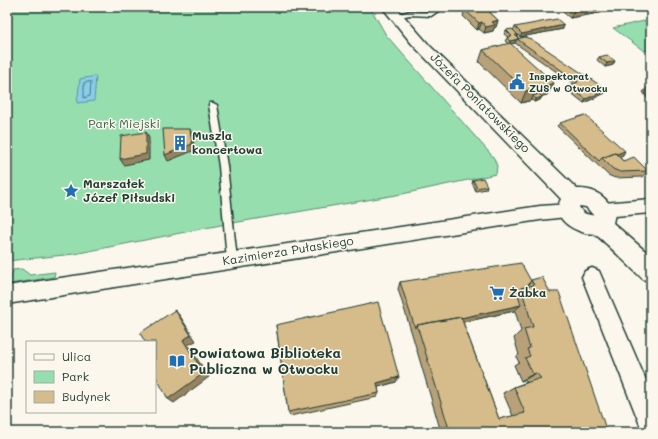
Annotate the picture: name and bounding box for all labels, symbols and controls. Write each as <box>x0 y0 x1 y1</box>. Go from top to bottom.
street label: Józefa Poniatowskiego <box>427 49 534 156</box>
place label: Inspektorat ZUS w Otwocku <box>529 69 608 95</box>
public building icon: Inspektorat ZUS w Otwocku <box>508 73 526 91</box>
park label: Park Miejski <box>88 115 160 131</box>
place label: Muszla koncertowa <box>192 127 262 157</box>
building icon: Muszla koncertowa <box>171 134 189 152</box>
place label: Marszałek Józef Piłsudski <box>83 175 175 205</box>
place icon: Marszałek Józef Piłsudski <box>62 182 80 200</box>
street label: Kazimierza Pułaskiego <box>221 232 354 268</box>
supermarket icon: Żabka <box>488 284 506 302</box>
place label: Żabka <box>509 284 546 300</box>
legend <box>26 341 156 413</box>
place label: Powiatowa Biblioteka Publiczna w Otwocku <box>189 343 341 378</box>
text: Ulica <box>62 348 91 364</box>
library icon: Powiatowa Biblioteka Publiczna w Otwocku <box>168 352 186 370</box>
text: Park <box>62 368 89 384</box>
text: Budynek <box>62 388 110 404</box>

